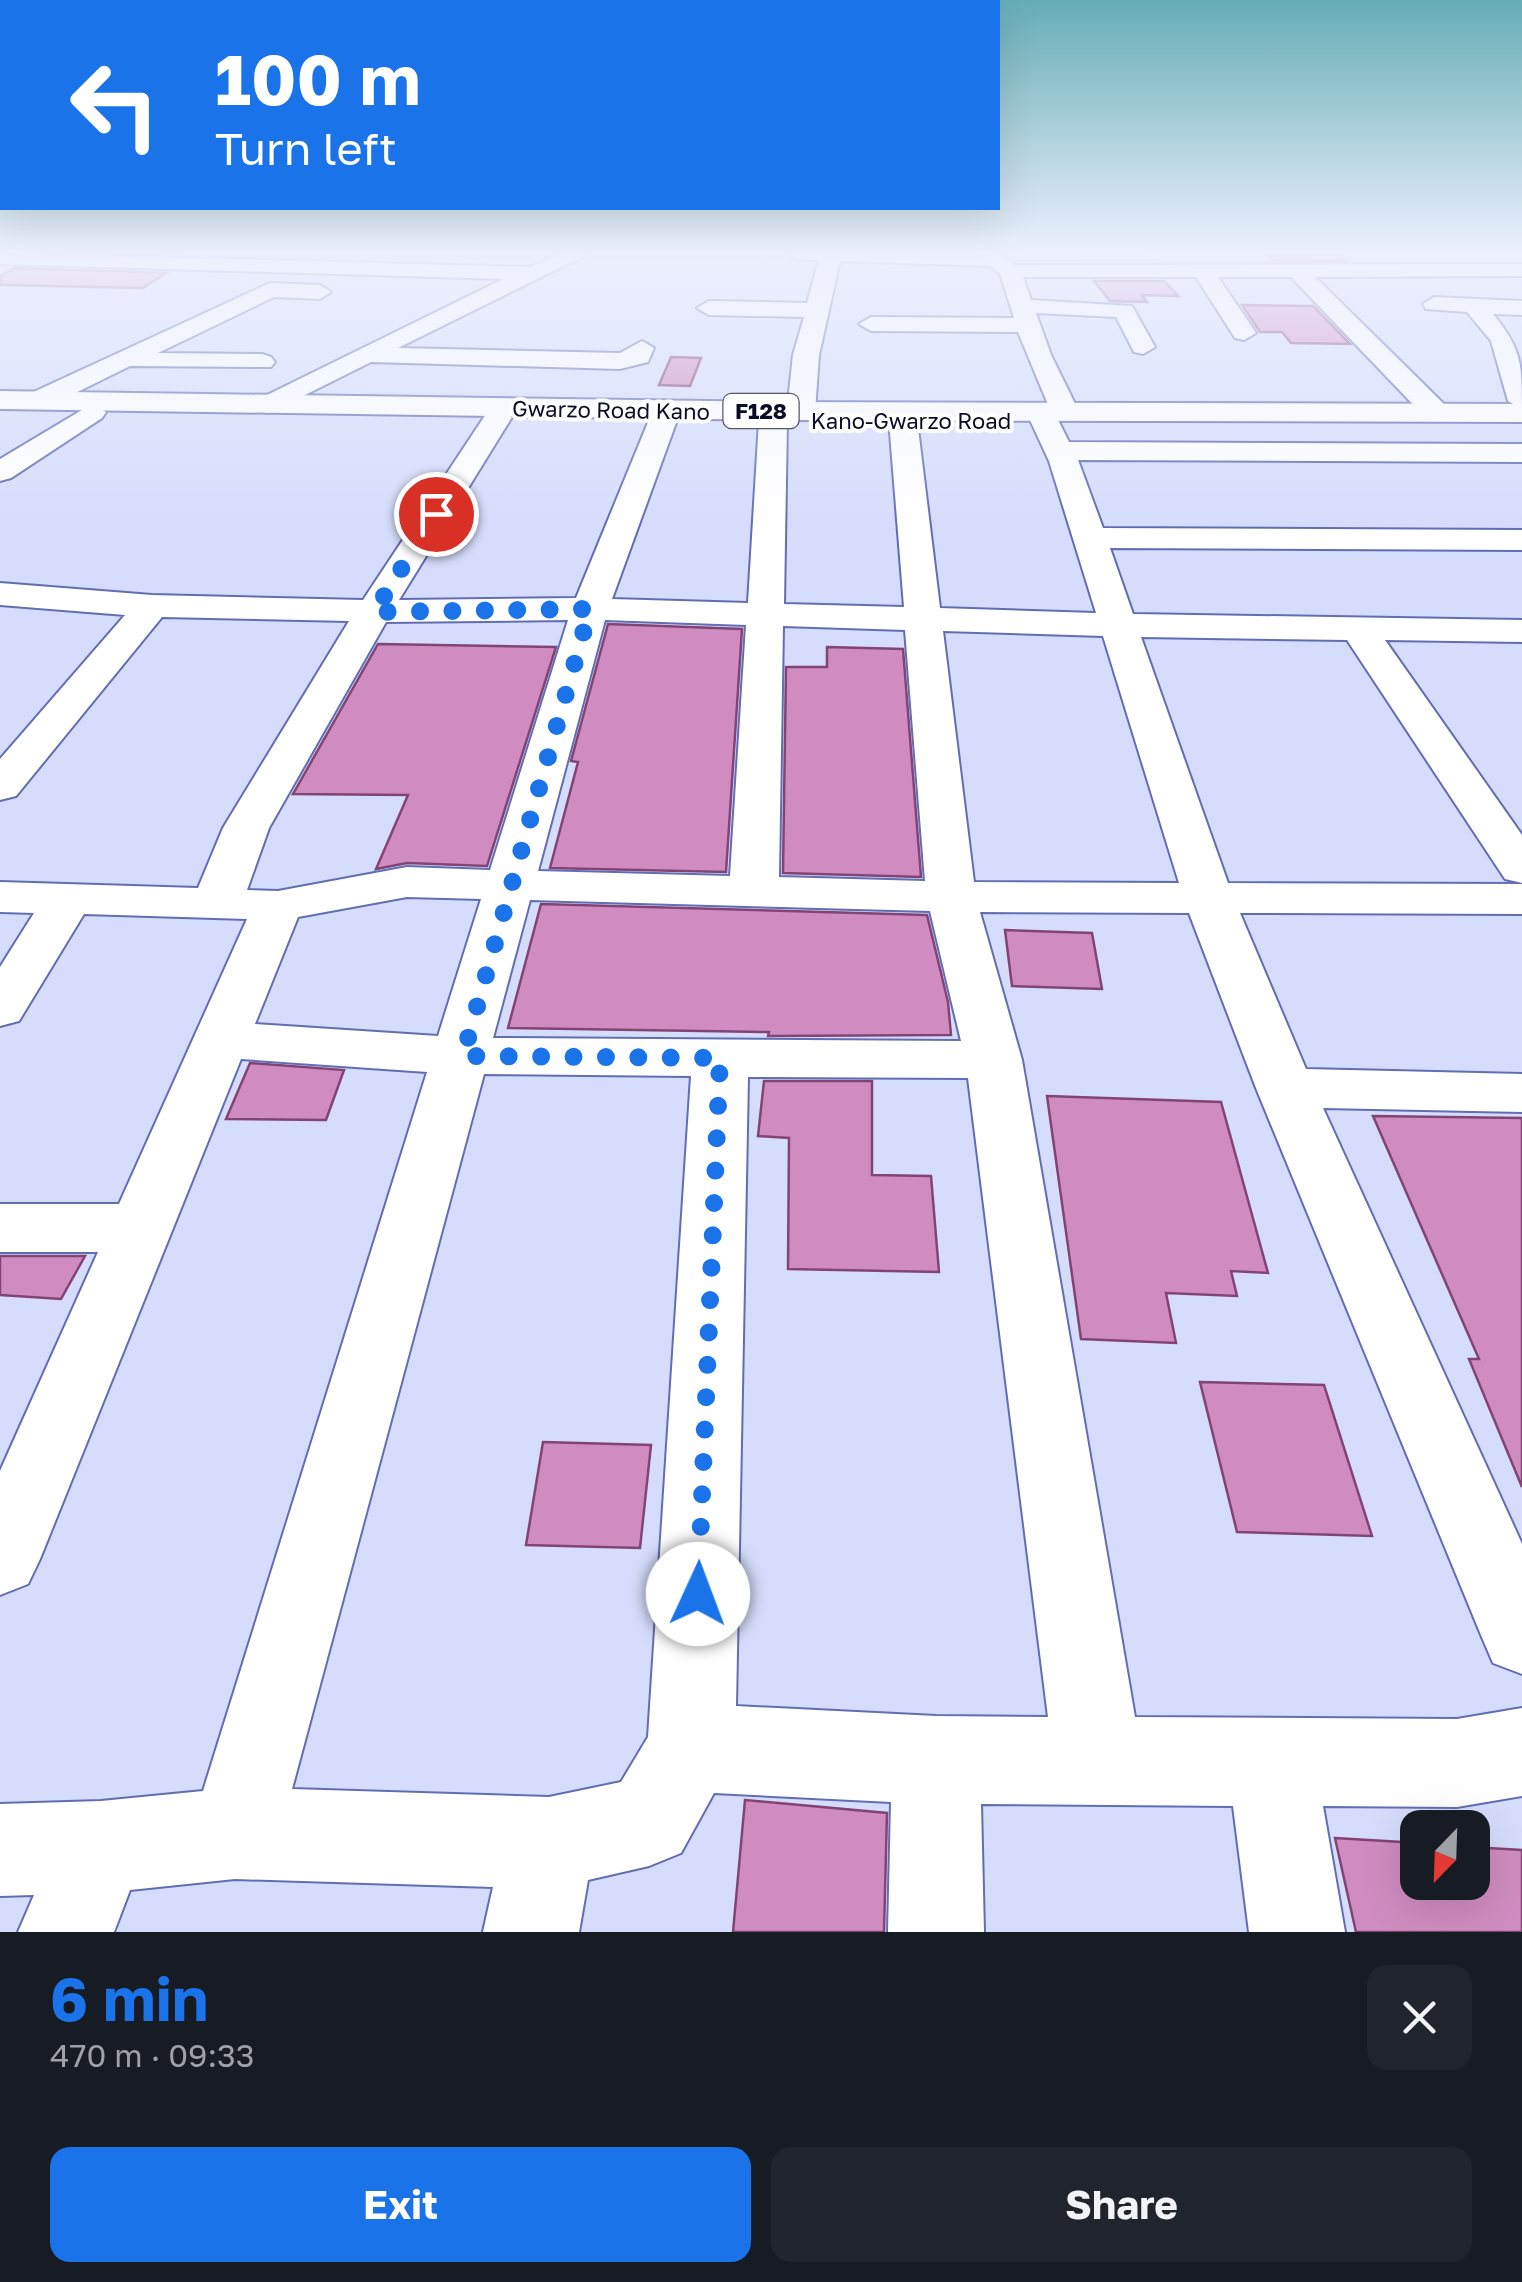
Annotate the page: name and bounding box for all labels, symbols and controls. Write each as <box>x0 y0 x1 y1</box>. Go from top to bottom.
text: 100 m <box>215 36 421 120</box>
icon: left <box>50 40 180 170</box>
text: Turn left <box>215 121 397 175</box>
street label: Gwarzo Road Kano <box>512 394 710 425</box>
road number: F128 <box>724 394 798 428</box>
street label: Kano-Gwarzo Road <box>811 407 1011 434</box>
pin <box>394 472 479 557</box>
icon: arrive <box>409 487 464 542</box>
position arrow <box>646 1542 750 1646</box>
north arrow <box>1400 1810 1490 1900</box>
map controls <box>1400 1810 1490 1900</box>
text: 6 min <box>50 1962 208 2034</box>
button: close <box>1367 1965 1472 2070</box>
text: 470 m · 09:33 <box>50 2036 254 2074</box>
button: Exit <box>50 2147 751 2262</box>
button: Share <box>771 2147 1472 2262</box>

